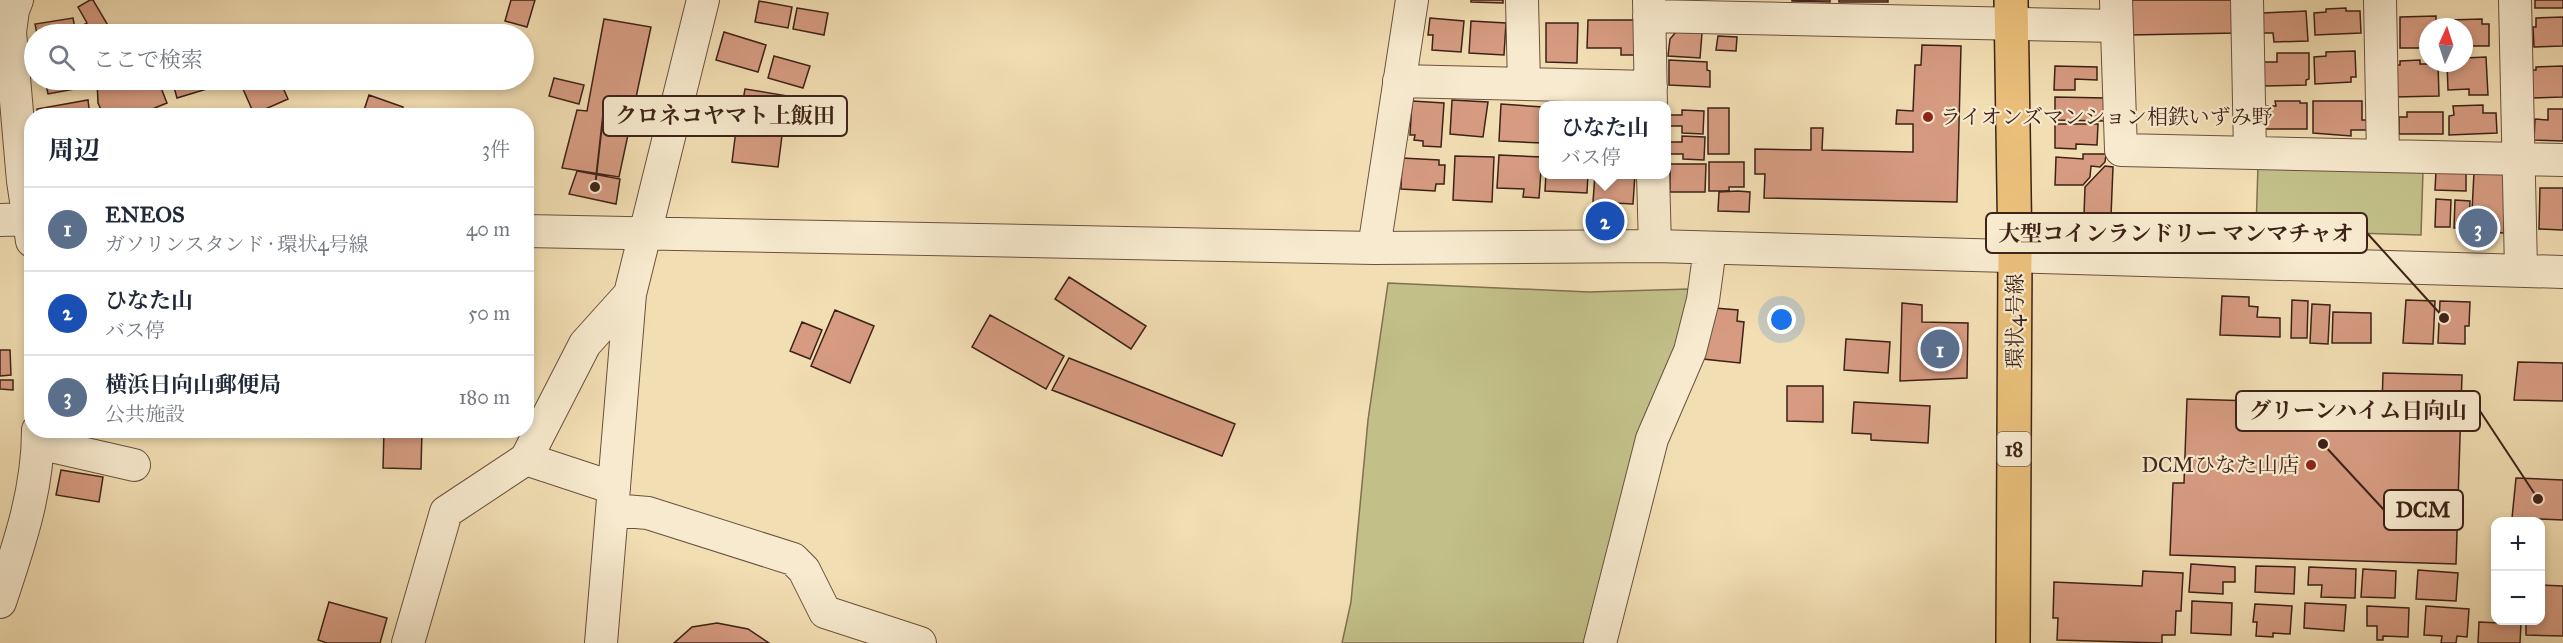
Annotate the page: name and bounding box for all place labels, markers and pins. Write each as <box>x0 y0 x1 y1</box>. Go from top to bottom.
callout: クロネコヤマト上飯田 <box>603 96 847 136</box>
place label: ライオンズマンション相鉄いずみ野 <box>1940 104 2273 130</box>
marker: ライオンズマンション相鉄いずみ野 <box>1921 110 1935 124</box>
pin: 2 <box>1586 198 1624 244</box>
pin: 3 <box>2458 206 2498 250</box>
callout: 大型コインランドリー マンマチャオ <box>1986 213 2367 253</box>
pin: 1 <box>1920 326 1960 372</box>
callout: グリーンハイム日向山 <box>2236 391 2480 431</box>
place label: DCMひなた山店 <box>2141 452 2299 478</box>
marker: DCMひなた山店 <box>2304 458 2318 472</box>
callout: DCM <box>2384 490 2463 530</box>

